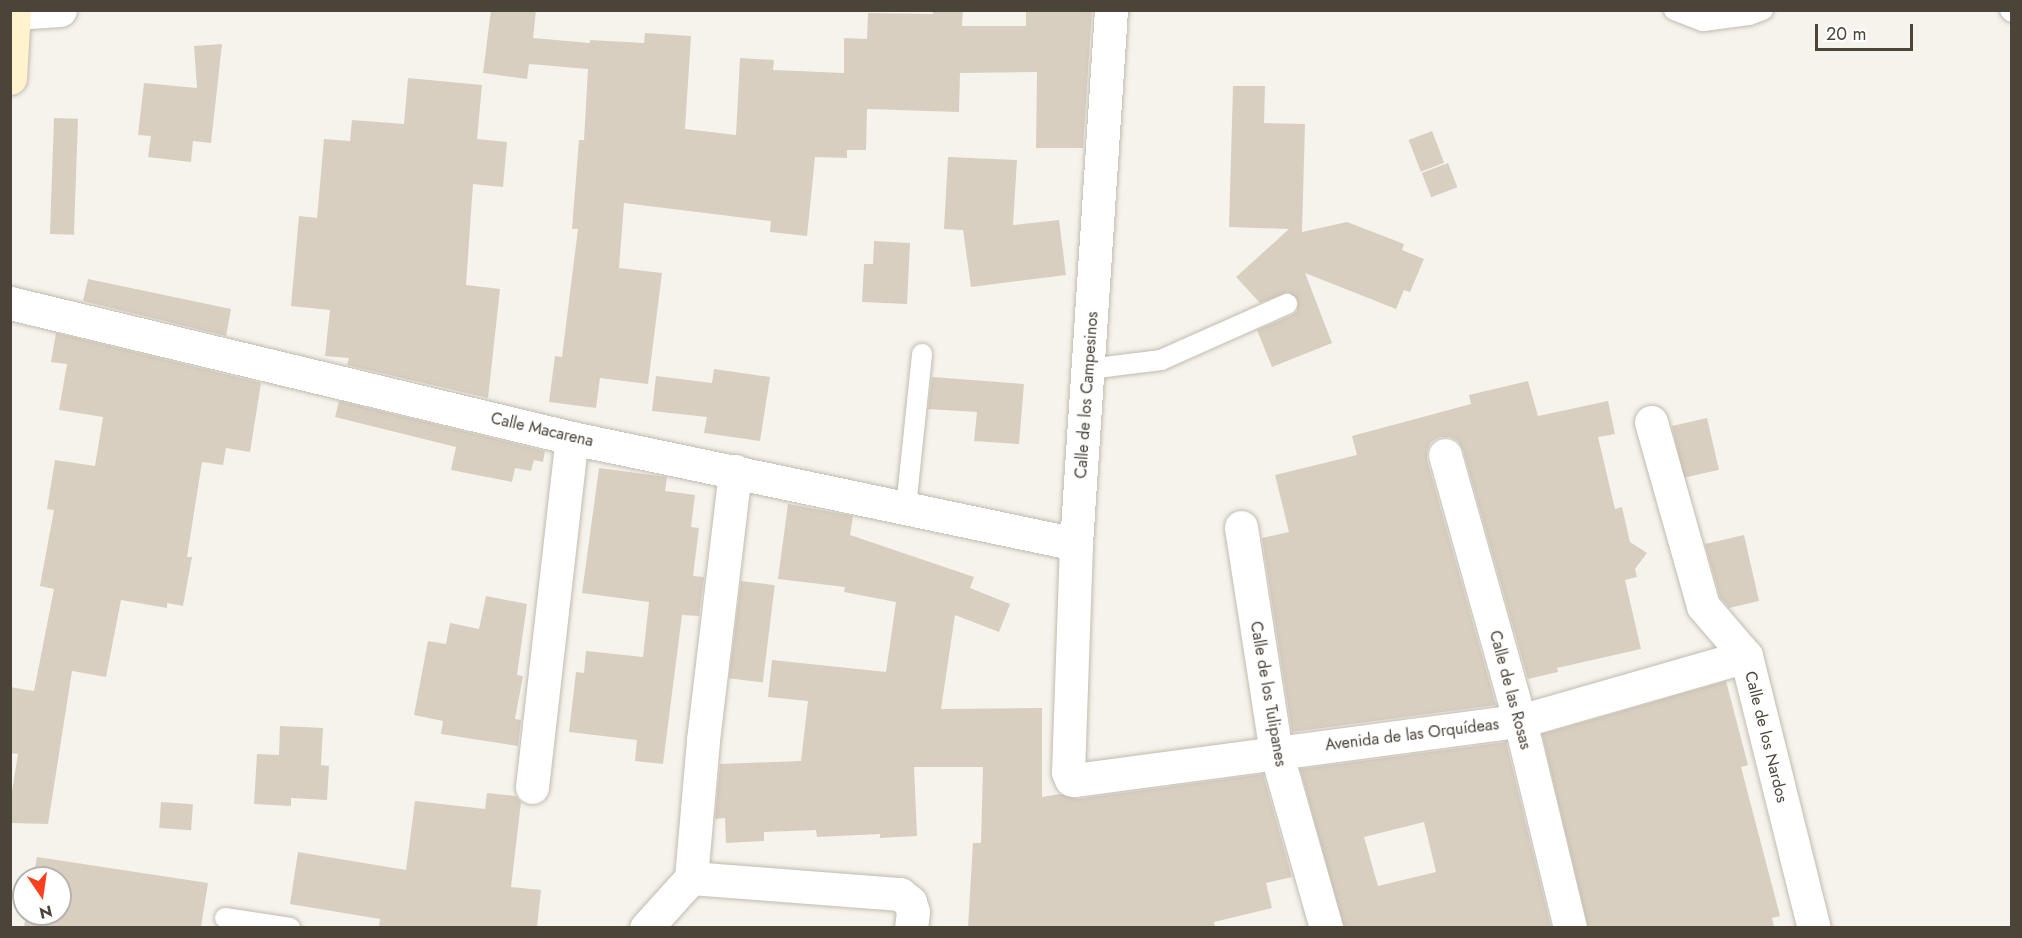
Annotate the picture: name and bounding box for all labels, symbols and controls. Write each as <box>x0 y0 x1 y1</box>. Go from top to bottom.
scale bar <box>1818 12 1916 50</box>
text: 20 m <box>1826 21 1866 47</box>
street label: Calle de los Campesinos <box>1072 311 1102 479</box>
street label: Calle Macarena <box>489 409 595 451</box>
street label: Calle de los Tulipanes <box>1246 620 1290 768</box>
street label: Calle de las Rosas <box>1485 629 1535 751</box>
street label: Calle de los Nardos <box>1740 669 1792 805</box>
street label: Avenida de las Orquídeas <box>1324 715 1500 755</box>
north arrow <box>12 866 72 926</box>
text: N <box>37 899 54 925</box>

